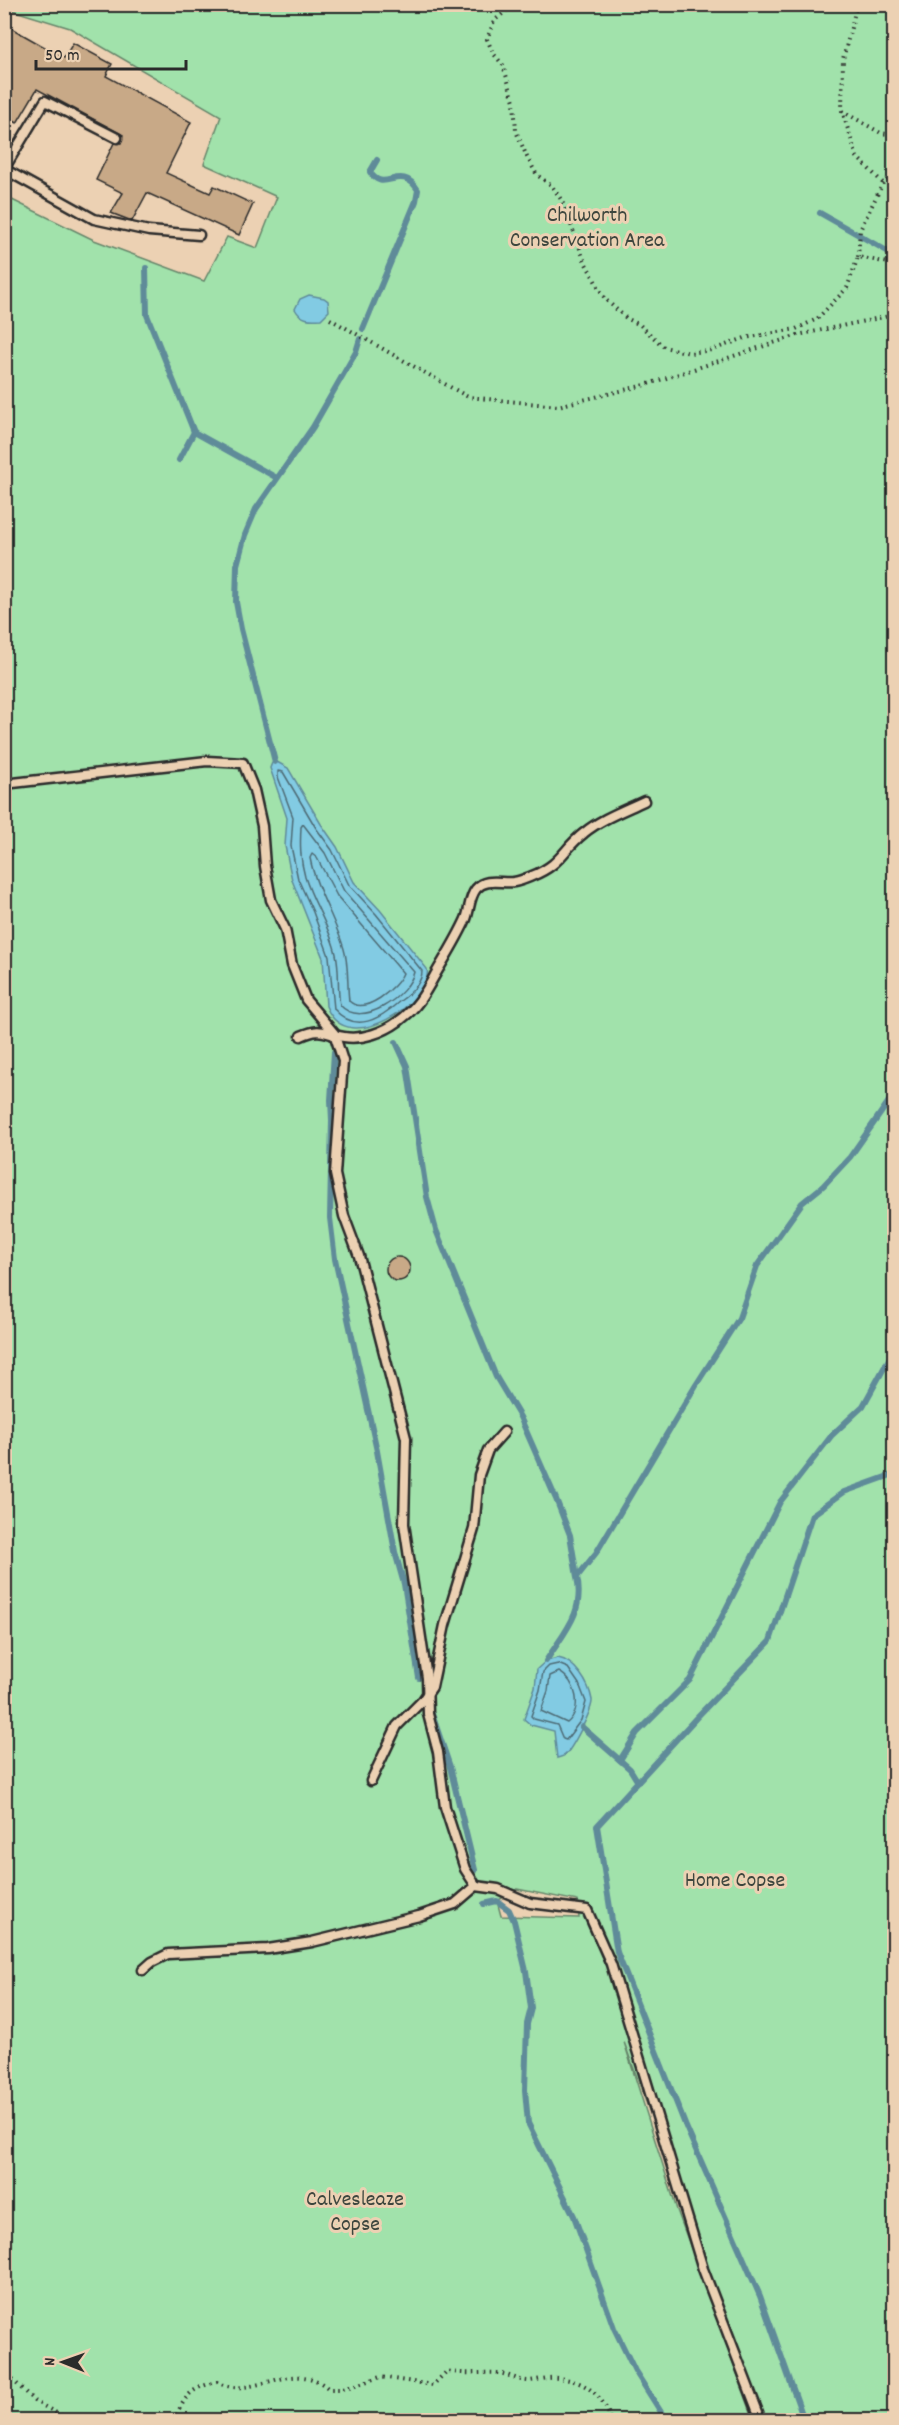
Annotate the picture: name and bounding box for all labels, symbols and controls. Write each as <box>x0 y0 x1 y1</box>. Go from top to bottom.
scale bar <box>36 33 186 71</box>
text: 50 m <box>45 44 80 69</box>
park label: Chilworth Conservation Area <box>510 201 665 257</box>
park label: Home Copse <box>685 1866 785 1897</box>
park label: Calvesleaze Copse <box>306 2185 404 2241</box>
north arrow <box>33 2332 93 2392</box>
text: N <box>39 2358 62 2366</box>

